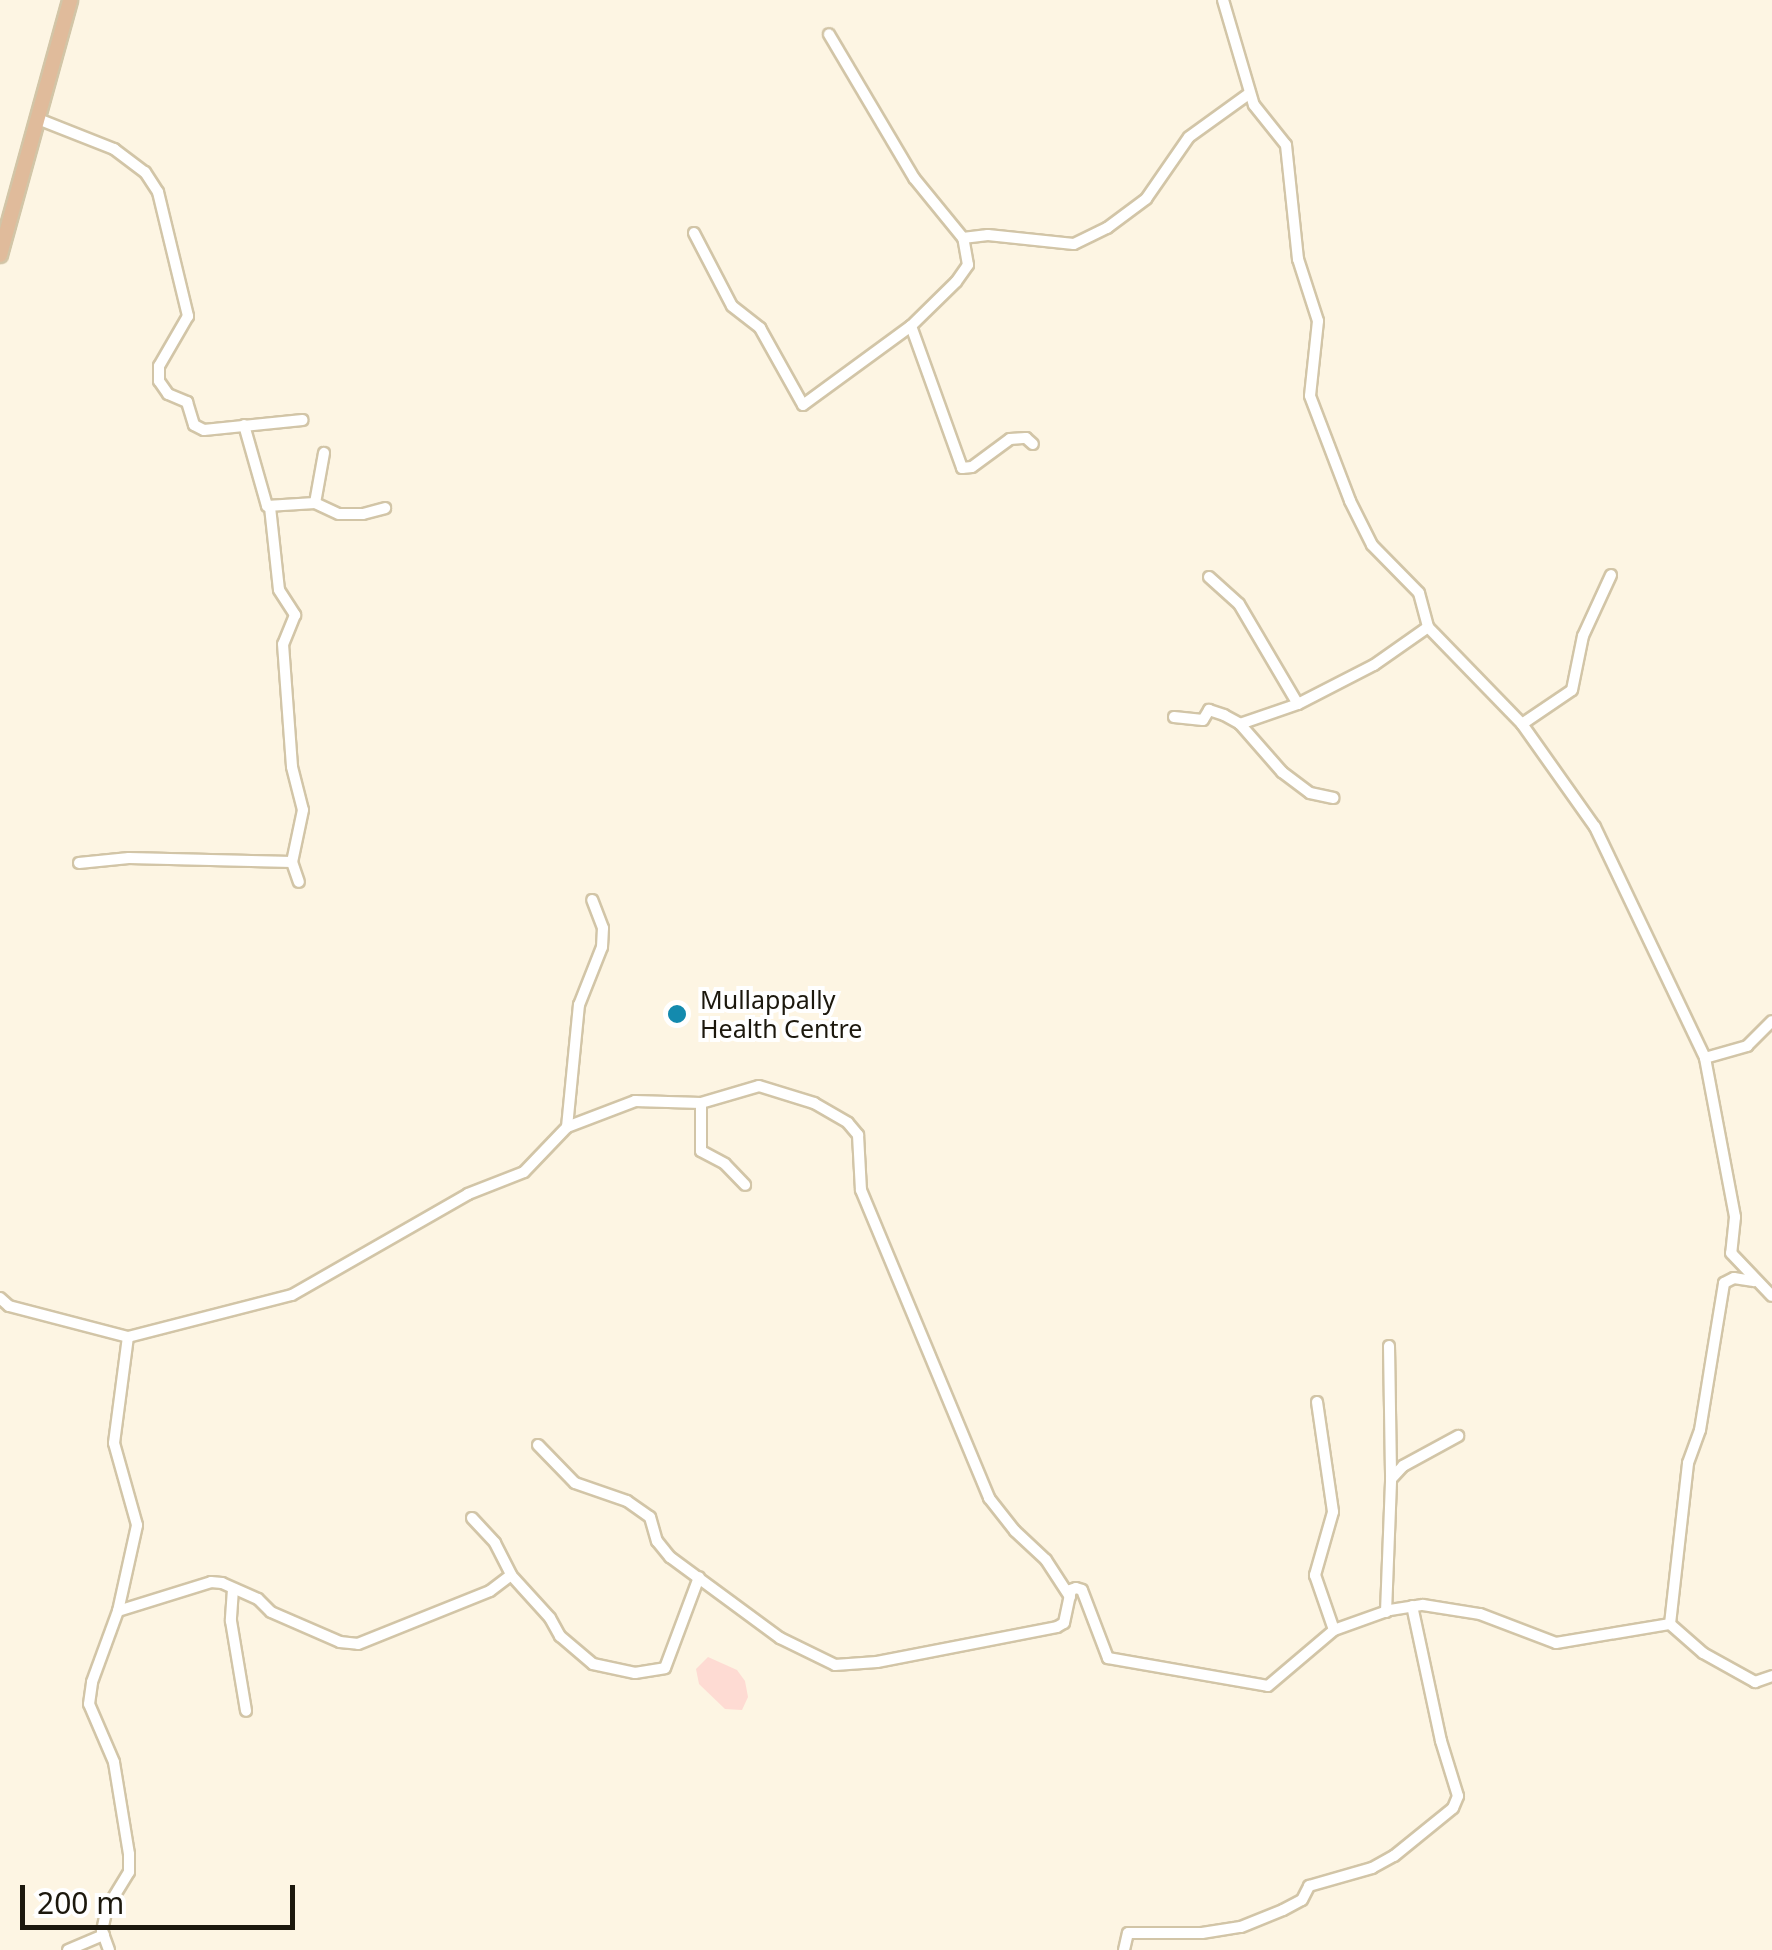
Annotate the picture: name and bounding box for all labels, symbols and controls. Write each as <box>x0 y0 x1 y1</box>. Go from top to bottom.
place label: Mullappally Health Centre <box>700 985 862 1044</box>
marker: Mullappally Health Centre <box>664 1001 690 1027</box>
scale bar <box>25 1865 300 1927</box>
text: 200 m <box>37 1882 124 1923</box>

